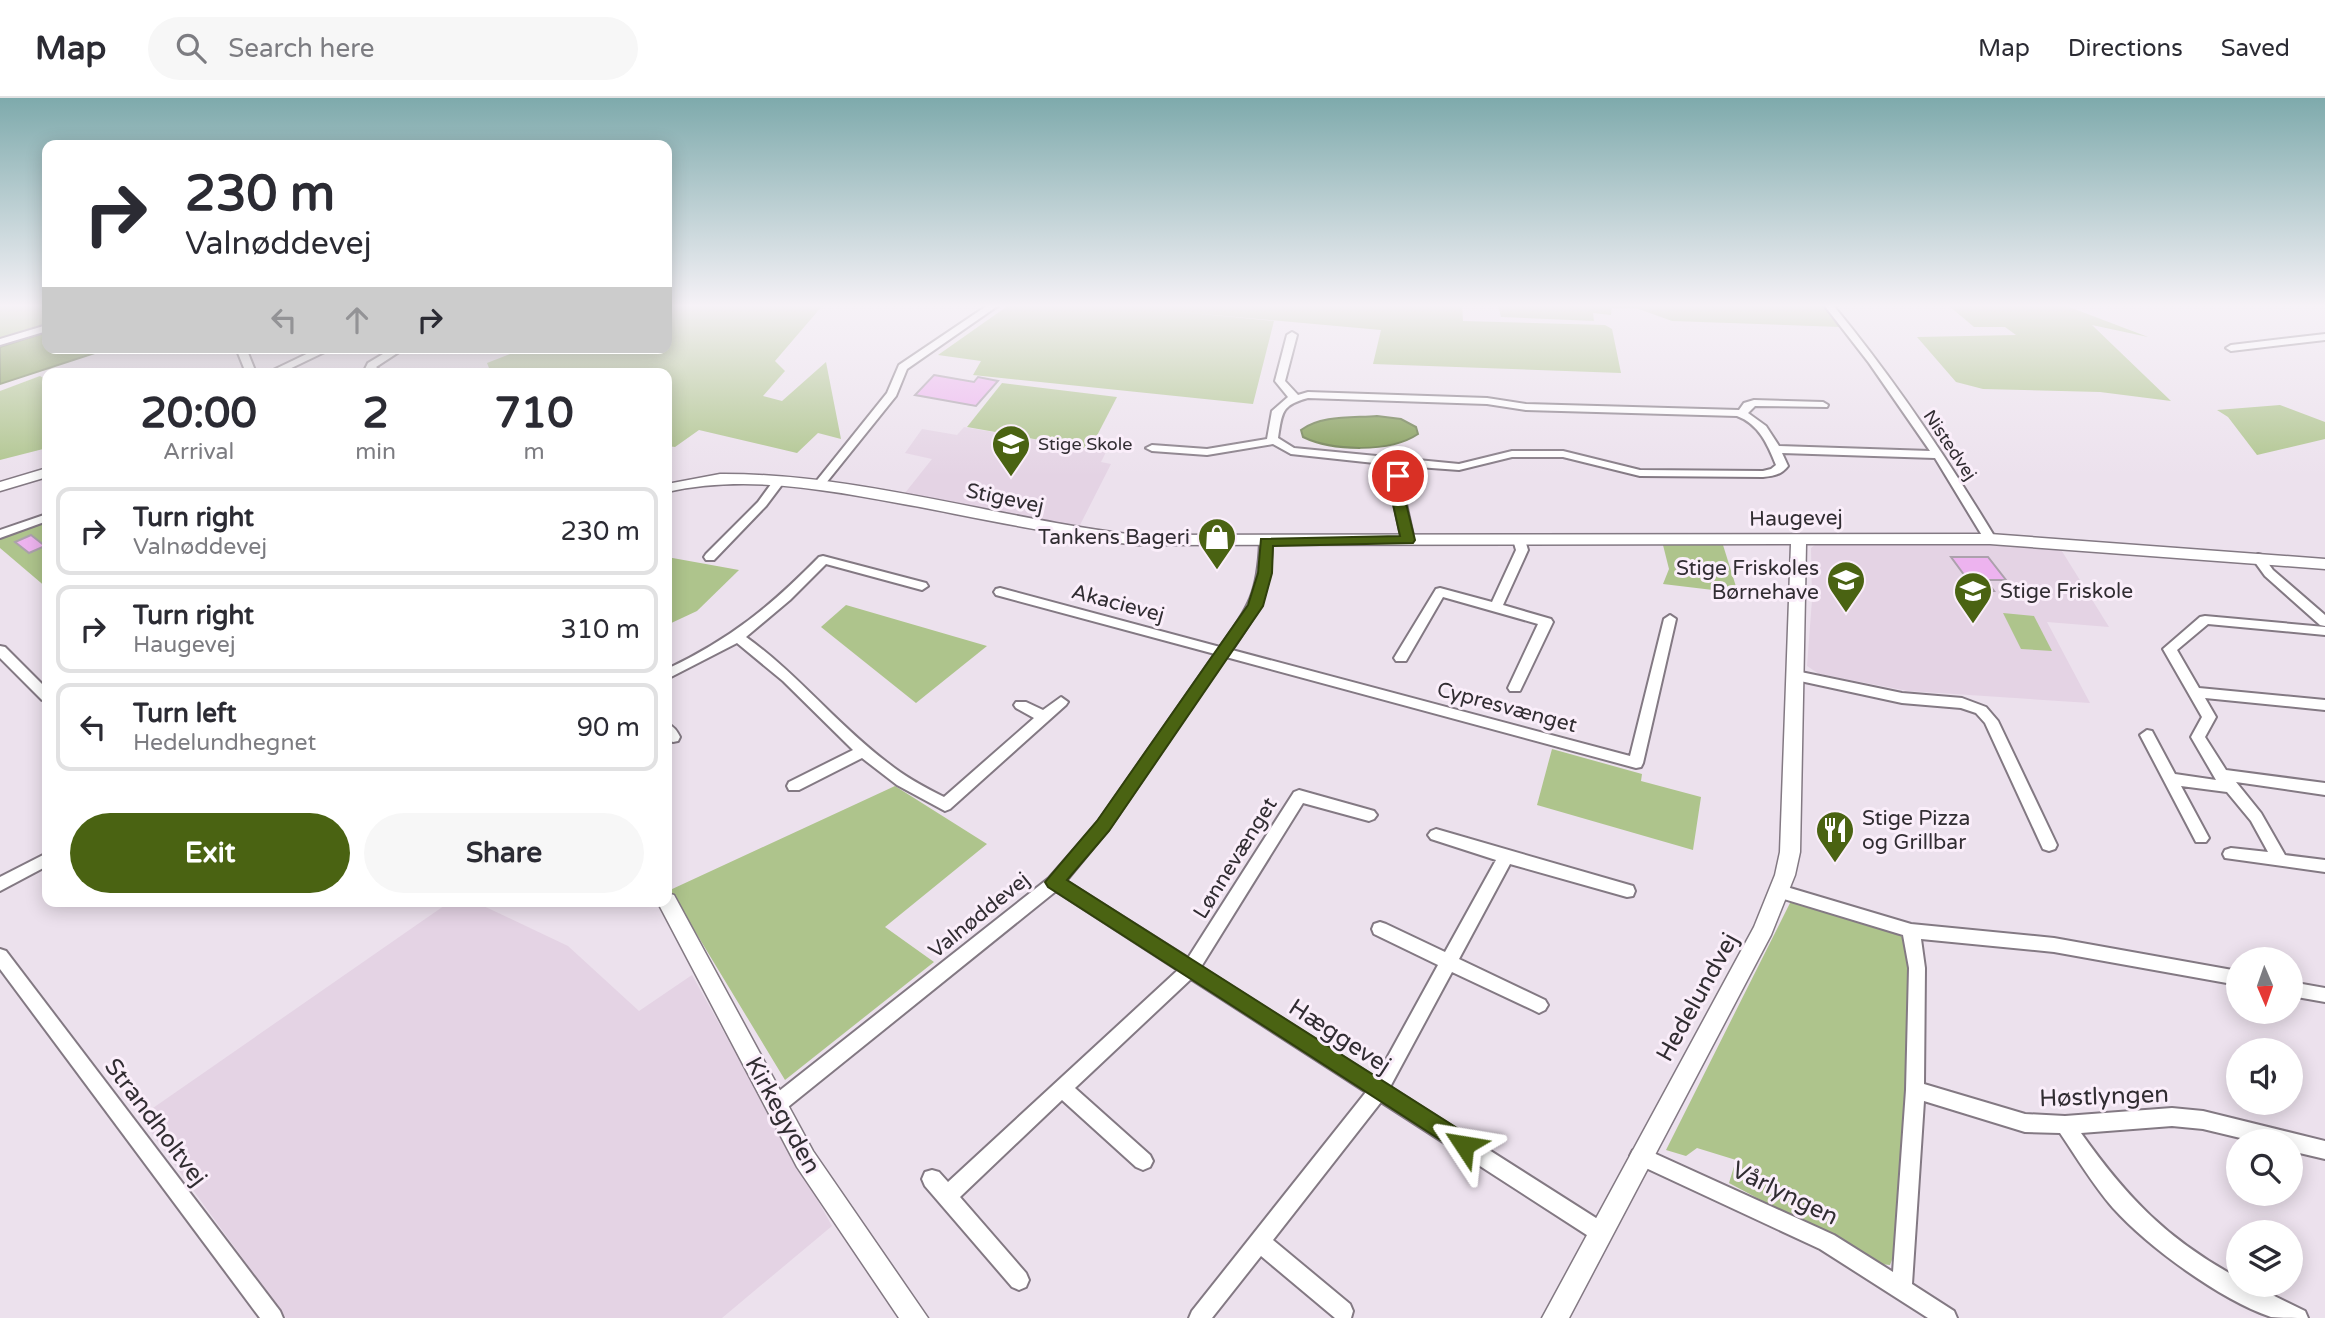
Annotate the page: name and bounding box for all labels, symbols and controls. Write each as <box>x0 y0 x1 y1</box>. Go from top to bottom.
search box <box>148 17 638 80</box>
text: Map <box>35 29 106 68</box>
icon: search <box>172 29 210 67</box>
text: Search here <box>228 33 374 64</box>
text: Map <box>1978 34 2030 63</box>
text: Directions <box>2068 34 2183 63</box>
text: Saved <box>2221 34 2290 63</box>
text: 230 m <box>185 165 335 224</box>
icon: right <box>70 168 161 259</box>
text: Valnøddevej <box>185 225 372 263</box>
icon: left <box>265 301 303 339</box>
icon: ahead <box>338 301 376 339</box>
icon: right <box>411 301 449 339</box>
text: 20:00 <box>140 388 257 439</box>
text: 2 <box>362 388 389 439</box>
text: 710 <box>494 388 574 439</box>
street label: Nistedvej <box>1919 406 1981 484</box>
school or university icon: Stige Skole <box>990 423 1032 478</box>
place label: Stige Skole <box>1038 433 1132 455</box>
text: Arrival <box>163 438 234 466</box>
text: min <box>355 438 396 466</box>
text: m <box>523 438 545 466</box>
pin <box>1368 446 1428 506</box>
icon: arrive <box>1379 457 1417 495</box>
street label: Stigevej <box>964 478 1046 519</box>
text: Turn right <box>133 502 254 533</box>
street label: Haugevej <box>1749 505 1843 532</box>
icon: right <box>74 512 112 550</box>
text: 230 m <box>560 516 640 547</box>
shop icon: Tankens Bageri <box>1196 516 1238 571</box>
place label: Tankens Bageri <box>1038 525 1190 550</box>
text: Valnøddevej <box>133 533 267 561</box>
place label: Stige Friskoles Børnehave <box>1676 556 1819 605</box>
school or university icon: Stige Friskoles Børnehave <box>1825 559 1867 614</box>
school or university icon: Stige Friskole <box>1952 570 1994 625</box>
street label: Akacievej <box>1069 579 1167 628</box>
place label: Stige Friskole <box>2000 579 2133 604</box>
text: Turn right <box>133 600 254 631</box>
icon: right <box>74 610 112 648</box>
text: 310 m <box>560 614 640 645</box>
text: Haugevej <box>133 631 236 659</box>
street label: Cypresvænget <box>1434 677 1580 738</box>
text: Turn left <box>133 698 236 729</box>
icon: left <box>74 708 112 746</box>
text: 90 m <box>577 712 640 743</box>
text: Hedelundhegnet <box>133 729 316 757</box>
street label: Lønnevænget <box>1188 793 1283 924</box>
place label: Stige Pizza og Grillbar <box>1862 806 1970 855</box>
restaurant icon: Stige Pizza og Grillbar <box>1814 809 1856 864</box>
button: Exit <box>70 813 350 893</box>
button: Share <box>364 813 644 893</box>
street label: Valnøddevej <box>924 867 1035 964</box>
street label: Hedelundvej <box>1650 928 1745 1067</box>
north arrow <box>2226 947 2303 1024</box>
map controls <box>2226 947 2303 1297</box>
street label: Hæggevej <box>1283 993 1396 1080</box>
button: sound <box>2226 1038 2303 1115</box>
street label: Kirkegyden <box>739 1052 826 1179</box>
street label: Strandholtvej <box>98 1053 213 1192</box>
street label: Høstlyngen <box>2039 1080 2169 1113</box>
position arrow <box>1427 1108 1501 1182</box>
button: search <box>2226 1129 2303 1206</box>
street label: Vårlyngen <box>1727 1155 1843 1232</box>
button: layers <box>2226 1220 2303 1297</box>

